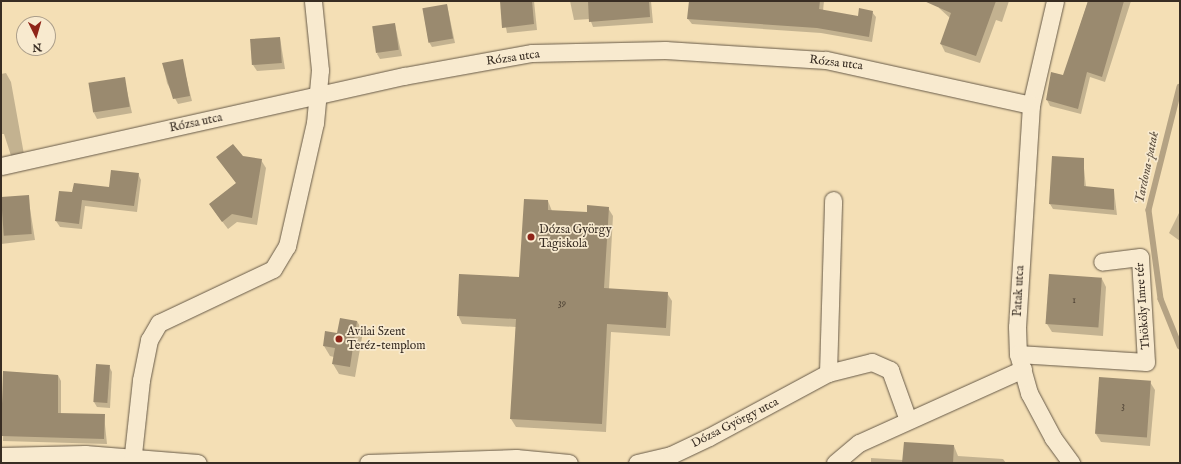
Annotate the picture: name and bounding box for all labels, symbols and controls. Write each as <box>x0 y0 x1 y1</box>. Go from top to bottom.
north arrow <box>16 16 56 56</box>
text: N <box>32 40 42 54</box>
street label: Rózsa utca <box>485 47 541 69</box>
street label: Rózsa utca <box>808 53 864 73</box>
street label: Rózsa utca <box>168 110 224 136</box>
water label: Tardona-patak <box>1133 130 1163 206</box>
place label: Dózsa György Tagiskola <box>539 223 612 251</box>
marker: Dózsa György Tagiskola <box>526 232 536 242</box>
street label: Thököly Imre tér <box>1133 262 1153 350</box>
street label: Patak utca <box>1010 265 1028 317</box>
house number: 1 <box>1072 295 1076 307</box>
house number: 39 <box>558 298 566 310</box>
place label: Avilai Szent Teréz-templom <box>347 325 426 353</box>
marker: Avilai Szent Teréz-templom <box>334 334 344 344</box>
street label: Dózsa György utca <box>689 395 781 451</box>
house number: 3 <box>1121 401 1125 413</box>

